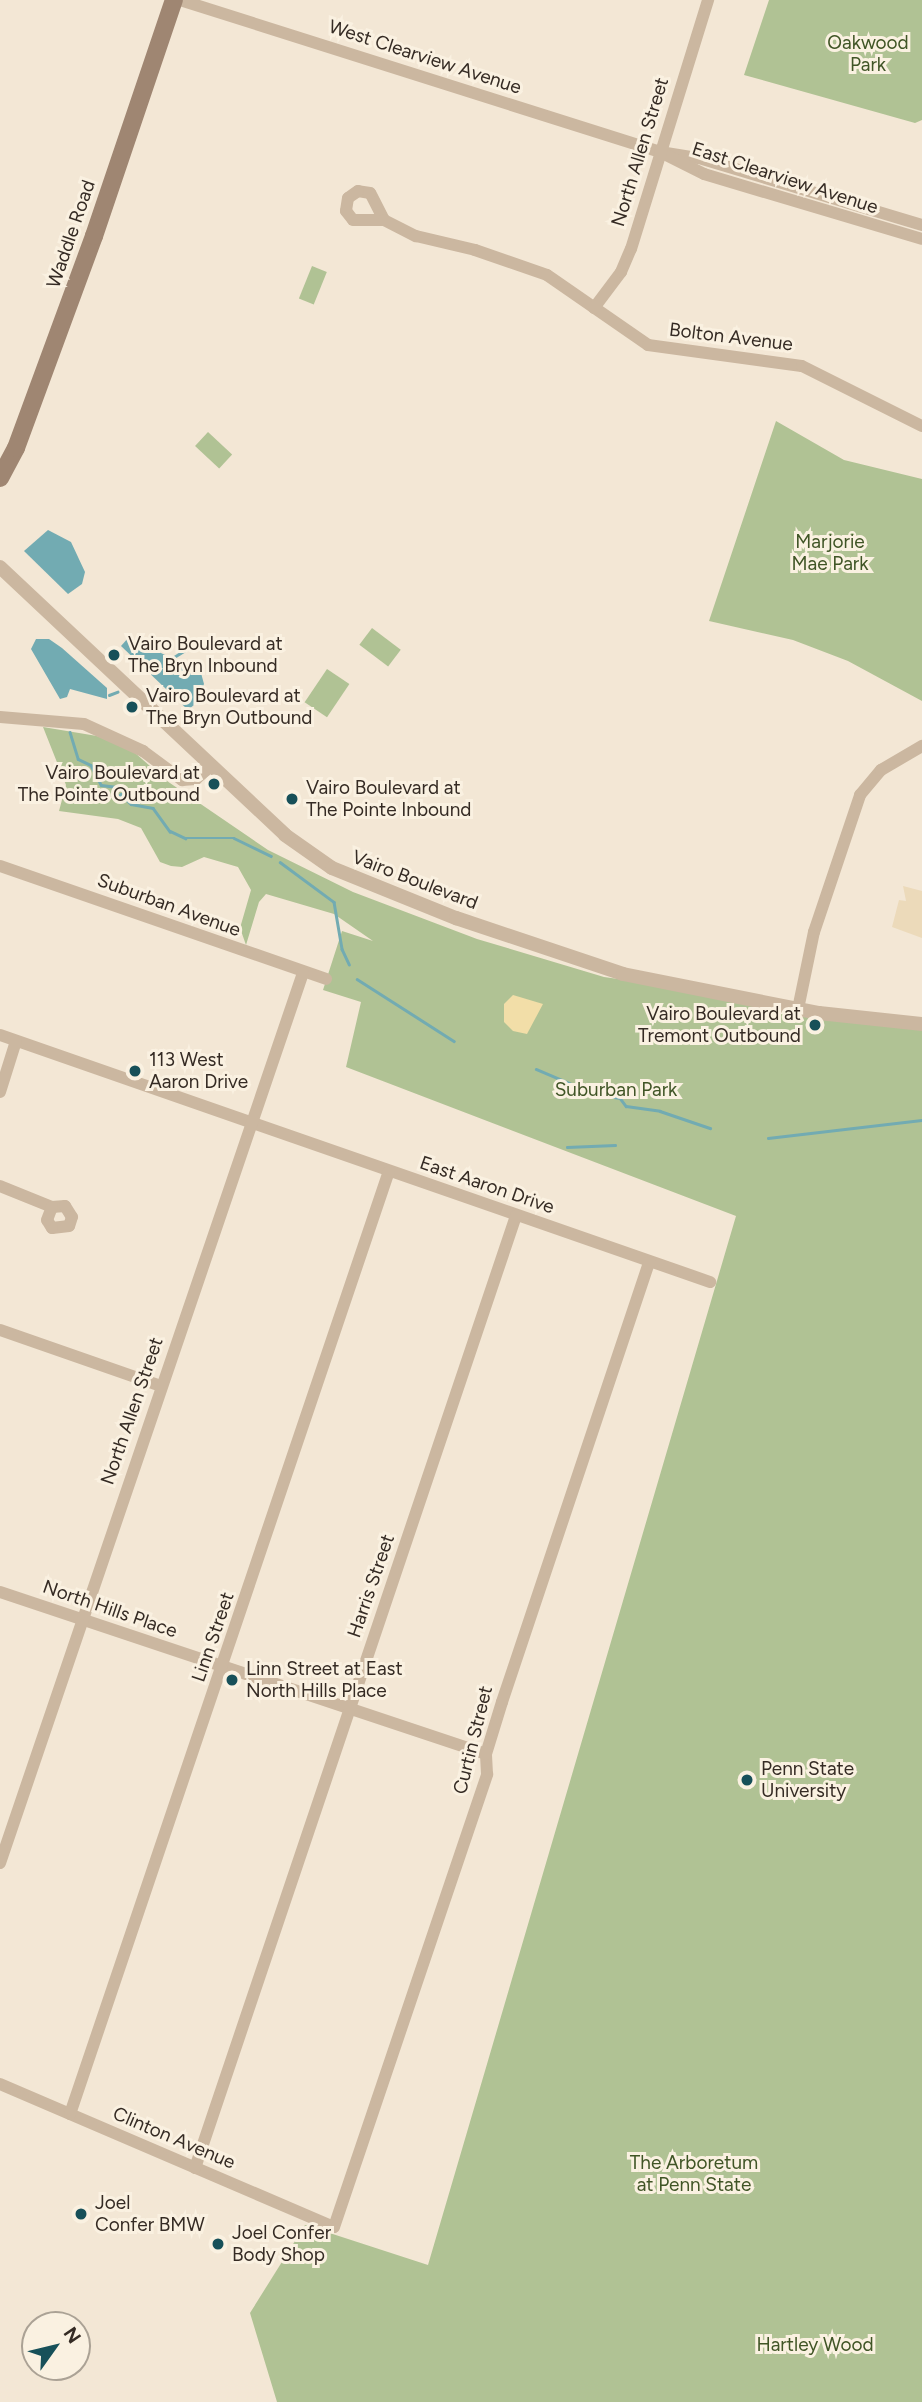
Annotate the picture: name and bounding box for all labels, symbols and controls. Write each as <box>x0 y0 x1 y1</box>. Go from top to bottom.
street label: West Clearview Avenue <box>326 15 524 99</box>
park label: Oakwood Park <box>827 32 909 76</box>
street label: North Allen Street <box>606 75 674 229</box>
street label: East Clearview Avenue <box>689 137 881 219</box>
street label: Waddle Road <box>42 177 100 291</box>
street label: Bolton Avenue <box>668 318 794 356</box>
park label: Marjorie Mae Park <box>792 531 868 575</box>
place label: Vairo Boulevard at The Bryn Inbound <box>128 633 283 677</box>
marker: Vairo Boulevard at The Bryn Inbound <box>106 647 122 663</box>
place label: Vairo Boulevard at The Bryn Outbound <box>146 685 312 729</box>
marker: Vairo Boulevard at The Bryn Outbound <box>124 699 140 715</box>
place label: Vairo Boulevard at The Pointe Outbound <box>18 762 200 806</box>
marker: Vairo Boulevard at The Pointe Outbound <box>206 776 222 792</box>
place label: Vairo Boulevard at The Pointe Inbound <box>306 777 471 821</box>
marker: Vairo Boulevard at The Pointe Inbound <box>284 791 300 807</box>
street label: Vairo Boulevard <box>349 846 481 914</box>
street label: Suburban Avenue <box>94 868 244 942</box>
place label: Vairo Boulevard at Tremont Outbound <box>638 1003 801 1047</box>
marker: Vairo Boulevard at Tremont Outbound <box>807 1017 823 1033</box>
place label: 113 West Aaron Drive <box>149 1049 248 1093</box>
marker: 113 West Aaron Drive <box>127 1063 143 1079</box>
park label: Suburban Park <box>555 1079 677 1101</box>
street label: East Aaron Drive <box>417 1151 557 1219</box>
street label: North Allen Street <box>96 1334 168 1488</box>
street label: Harris Street <box>343 1531 399 1641</box>
street label: North Hills Place <box>40 1575 180 1643</box>
street label: Linn Street <box>187 1589 239 1685</box>
place label: Linn Street at East North Hills Place <box>246 1658 403 1702</box>
marker: Linn Street at East North Hills Place <box>224 1672 240 1688</box>
street label: Curtin Street <box>449 1683 497 1797</box>
place label: Penn State University <box>761 1758 854 1802</box>
marker: Penn State University <box>739 1772 755 1788</box>
street label: Clinton Avenue <box>109 2102 239 2174</box>
park label: The Arboretum at Penn State <box>630 2152 758 2196</box>
place label: Joel Confer BMW <box>95 2192 205 2236</box>
marker: Joel Confer BMW <box>73 2206 89 2222</box>
place label: Joel Confer Body Shop <box>232 2222 331 2266</box>
marker: Joel Confer Body Shop <box>210 2236 226 2252</box>
north arrow <box>21 2311 91 2381</box>
text: N <box>59 2323 86 2348</box>
park label: Hartley Wood <box>756 2334 874 2356</box>

